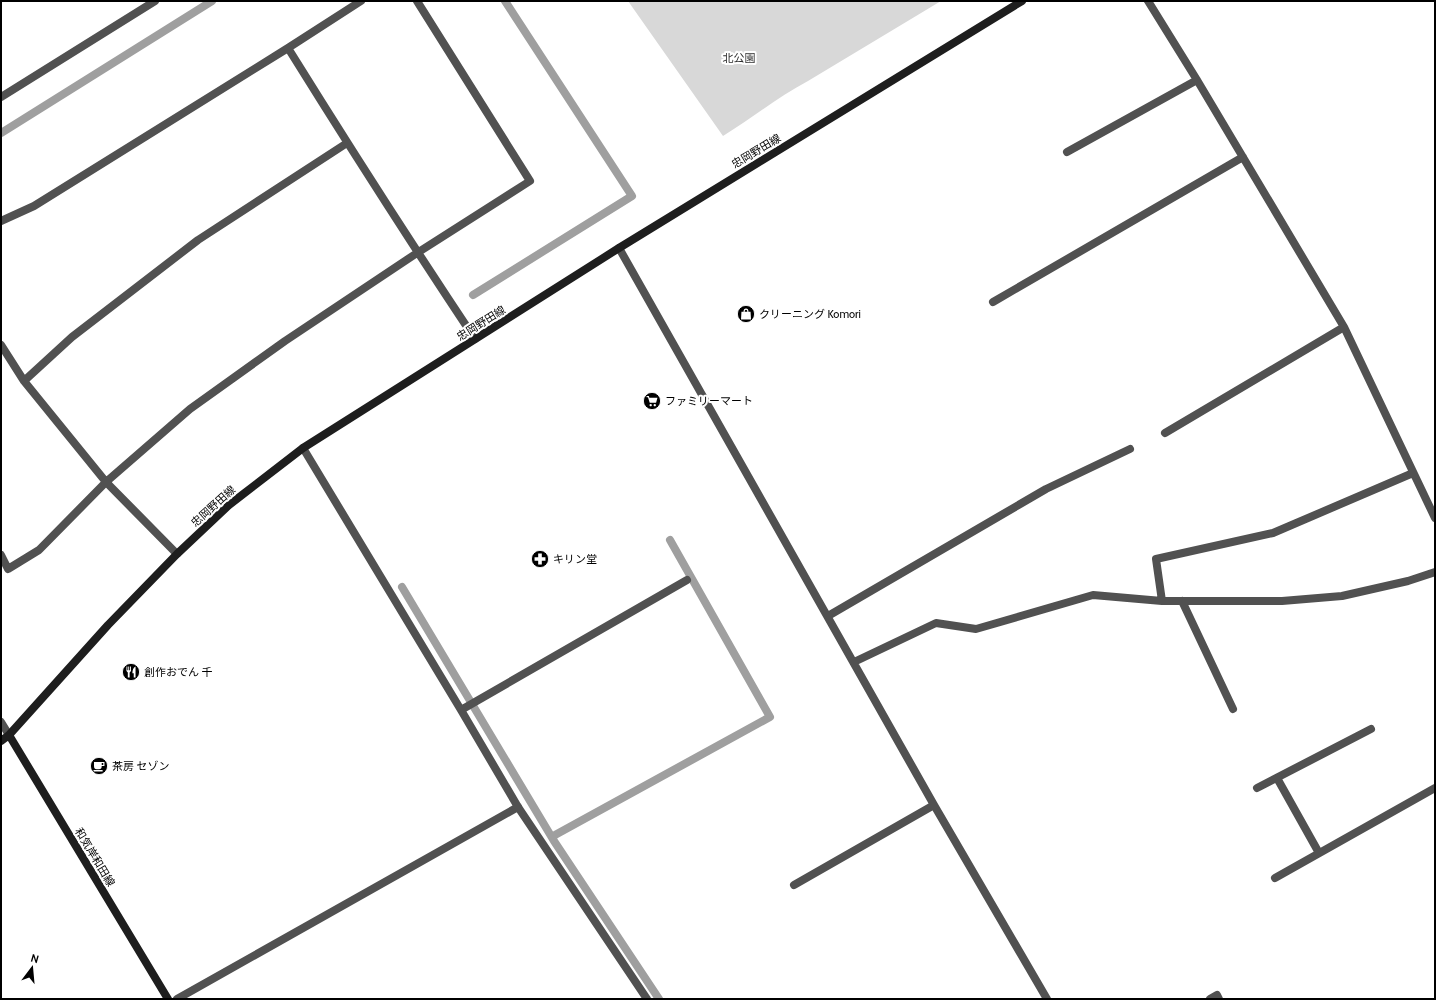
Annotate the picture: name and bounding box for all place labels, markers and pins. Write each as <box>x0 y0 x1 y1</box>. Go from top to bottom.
shop icon: クリーニング Komori <box>736 304 756 324</box>
place label: クリーニング Komori <box>759 307 861 321</box>
supermarket icon: ファミリーマート <box>642 391 662 411</box>
place label: ファミリーマート <box>665 394 753 408</box>
pharmacy icon: キリン堂 <box>530 549 550 569</box>
place label: キリン堂 <box>553 552 597 566</box>
restaurant icon: 創作おでん 千 <box>121 662 141 682</box>
place label: 創作おでん 千 <box>144 665 212 679</box>
cafe icon: 茶房 セゾン <box>89 756 109 776</box>
place label: 茶房 セゾン <box>112 759 169 773</box>

